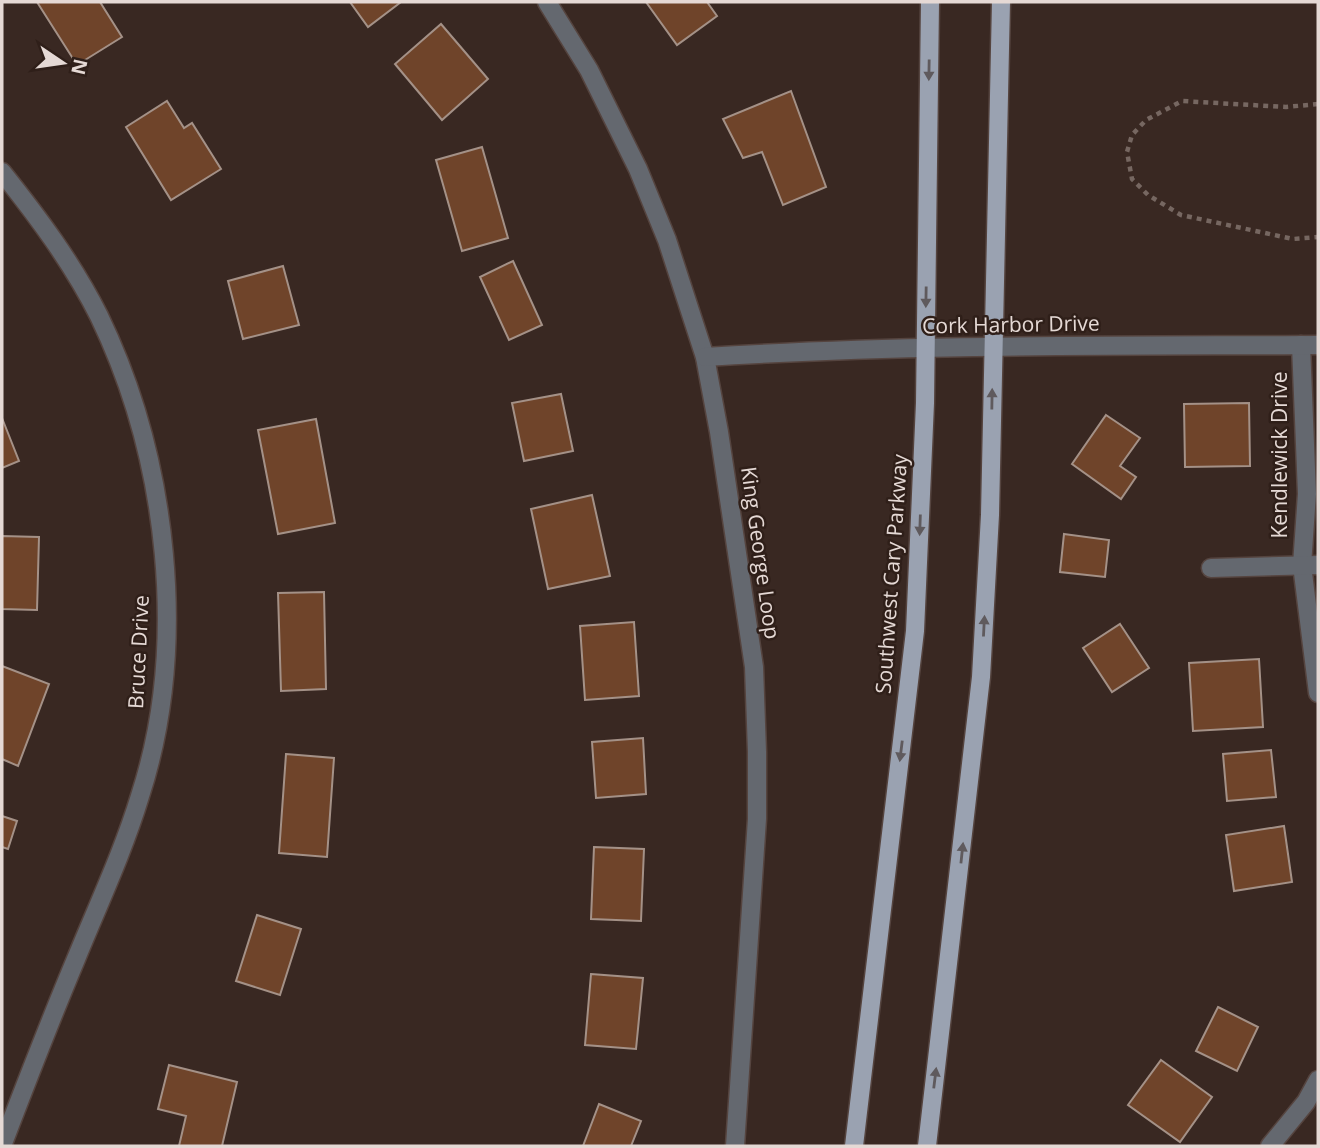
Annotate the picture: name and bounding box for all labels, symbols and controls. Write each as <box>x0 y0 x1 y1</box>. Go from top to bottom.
north arrow <box>28 28 98 98</box>
text: N <box>65 56 94 77</box>
one-way arrow <box>923 59 935 81</box>
one-way arrow <box>921 287 932 309</box>
street label: Cork Harbor Drive <box>922 308 1100 340</box>
street label: Kendlewick Drive <box>1265 372 1293 539</box>
one-way arrow <box>987 388 998 410</box>
street label: Southwest Cary Parkway <box>869 453 913 695</box>
street label: King George Loop <box>735 465 787 641</box>
one-way arrow <box>914 514 925 536</box>
street label: Bruce Drive <box>121 594 155 709</box>
one-way arrow <box>979 615 990 637</box>
one-way arrow <box>896 741 907 763</box>
one-way arrow <box>957 841 968 863</box>
one-way arrow <box>929 1067 940 1089</box>

